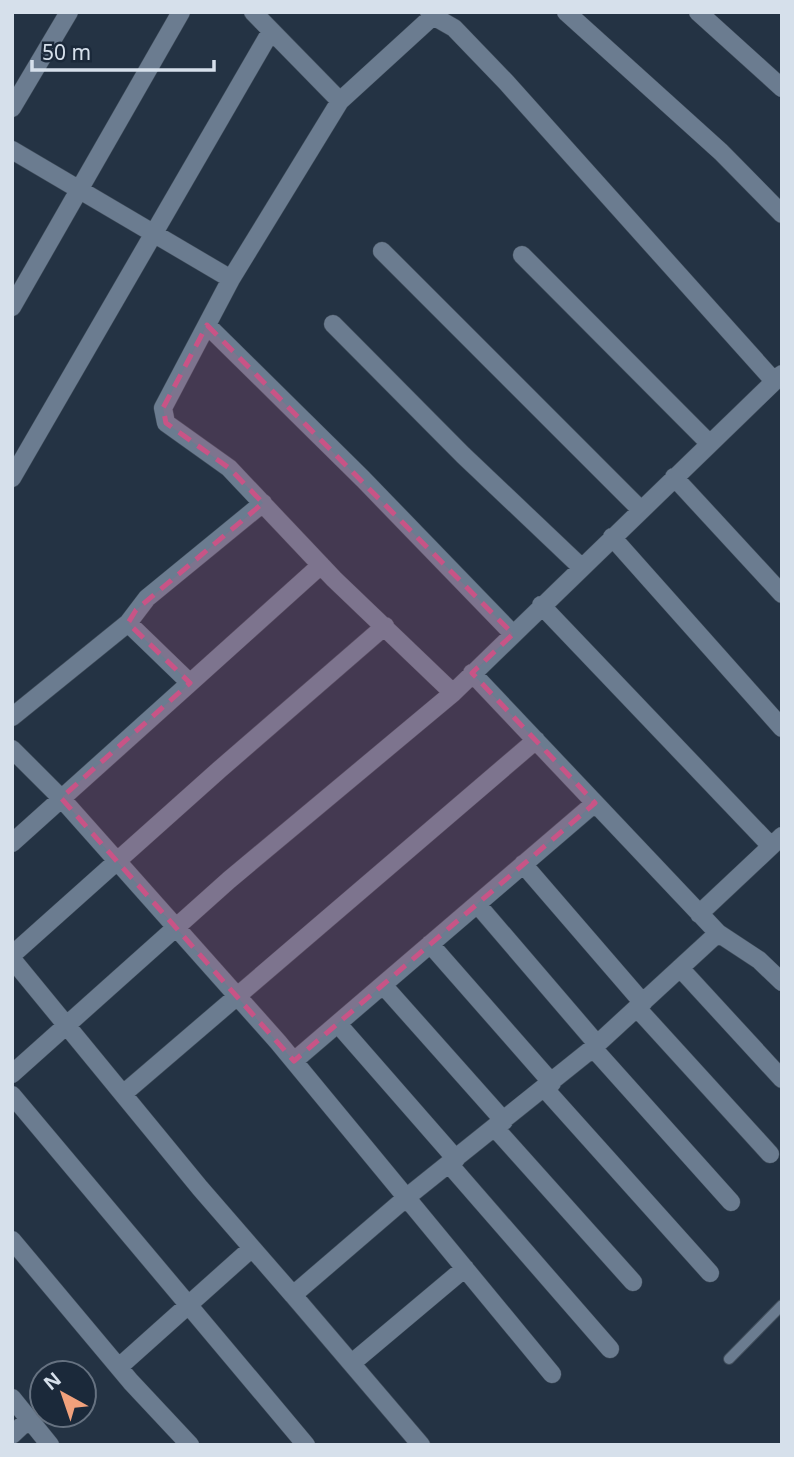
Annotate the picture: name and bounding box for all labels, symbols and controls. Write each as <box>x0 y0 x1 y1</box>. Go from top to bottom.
scale bar <box>32 28 214 72</box>
text: 50 m <box>42 38 91 66</box>
north arrow <box>28 1359 98 1429</box>
text: N <box>38 1366 66 1396</box>

